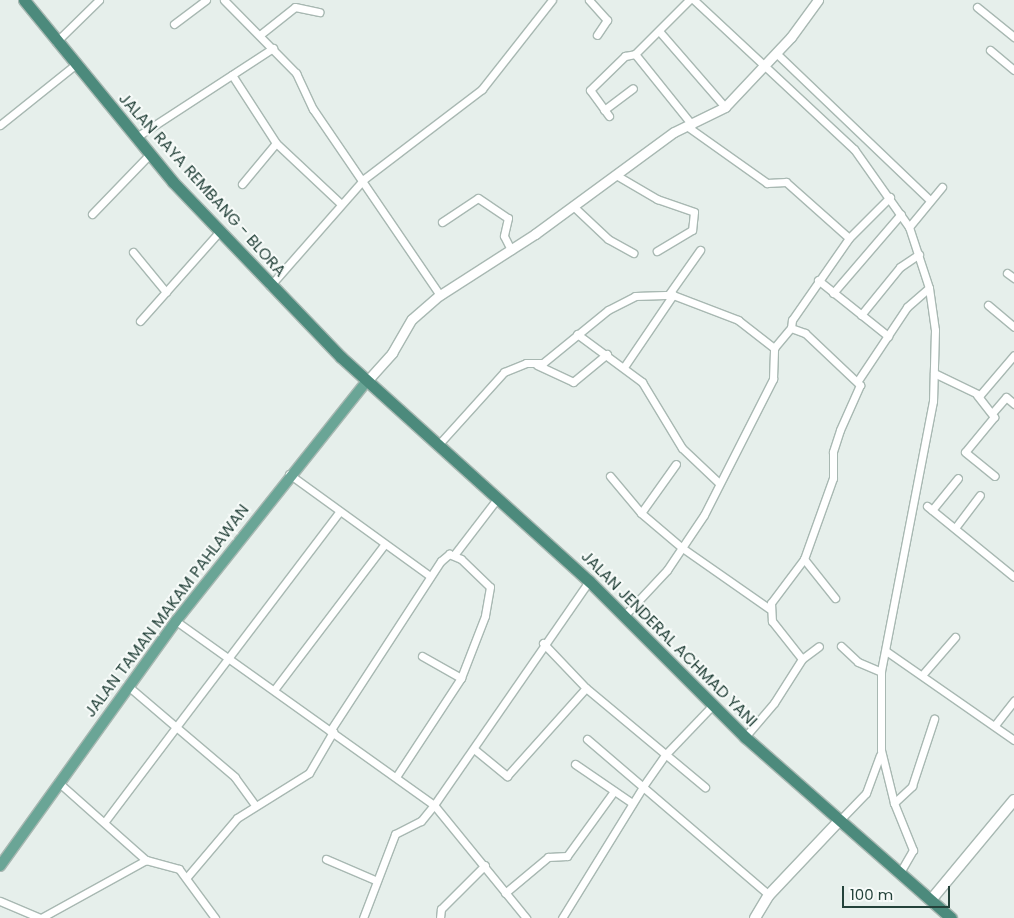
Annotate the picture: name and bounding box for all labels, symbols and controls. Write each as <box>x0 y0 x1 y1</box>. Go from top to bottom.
street label: JALAN RAYA REMBANG - BLORA <box>114 89 290 281</box>
street label: JALAN TAMAN MAKAM PAHLAWAN <box>81 501 253 721</box>
street label: JALAN JENDERAL ACHMAD YANI <box>577 547 761 731</box>
scale bar <box>844 876 952 908</box>
text: 100 m <box>850 884 893 905</box>

